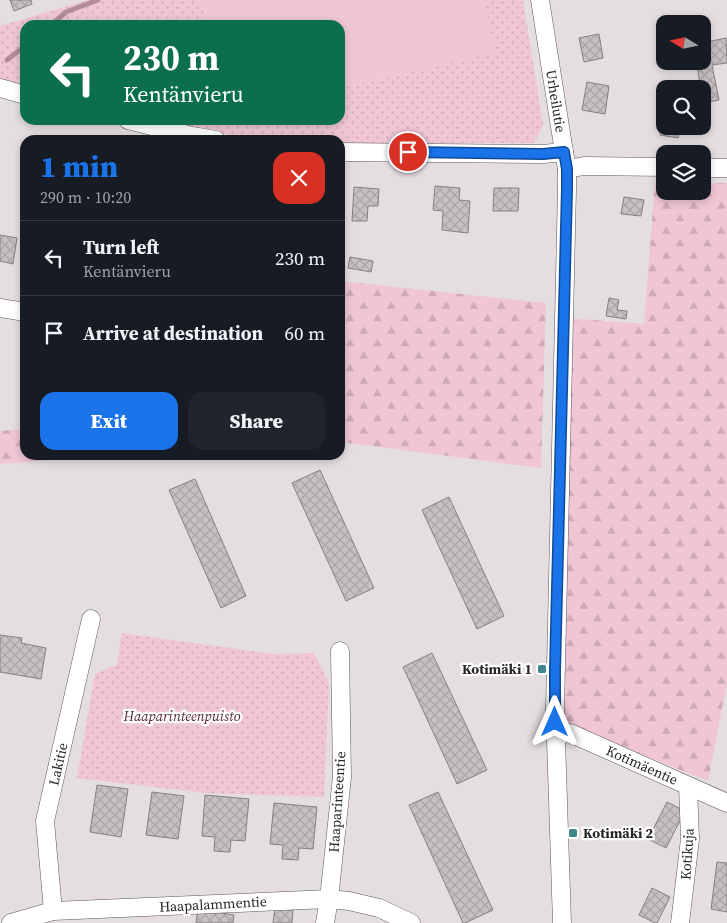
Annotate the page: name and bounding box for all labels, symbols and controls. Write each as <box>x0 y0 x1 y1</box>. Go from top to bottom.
north arrow <box>656 15 711 70</box>
map controls <box>656 15 711 200</box>
text: 230 m <box>123 34 219 82</box>
icon: left <box>40 40 105 105</box>
street label: Urheilutie <box>541 68 571 134</box>
text: Kentänvieru <box>123 79 244 109</box>
button: search <box>656 80 711 135</box>
pin <box>387 131 429 173</box>
icon: arrive <box>394 138 422 166</box>
button: layers <box>656 145 711 200</box>
text: 1 min <box>40 146 118 187</box>
button: close <box>273 152 325 204</box>
text: 290 m · 10:20 <box>40 186 131 208</box>
text: Turn left <box>83 234 159 260</box>
icon: left <box>40 244 68 272</box>
text: 230 m <box>275 245 325 271</box>
text: Kentänvieru <box>83 260 171 282</box>
icon: arrive <box>40 319 68 347</box>
text: Arrive at destination <box>83 320 263 346</box>
text: 60 m <box>284 320 325 346</box>
button: Exit <box>40 392 178 450</box>
button: Share <box>188 392 325 450</box>
place label: Kotimäki 1 <box>462 659 532 679</box>
marker: Kotimäki 1 <box>536 663 548 675</box>
position arrow <box>528 695 580 747</box>
park label: Haaparinteenpuisto <box>123 706 241 726</box>
street label: Kotimäentie <box>603 740 681 790</box>
street label: Lakitie <box>43 741 73 787</box>
street label: Haaparinteentie <box>323 751 351 853</box>
place label: Kotimäki 2 <box>583 823 653 843</box>
street label: Kotikuja <box>675 826 699 881</box>
marker: Kotimäki 2 <box>567 827 579 839</box>
street label: Haapalammentie <box>159 891 267 917</box>

